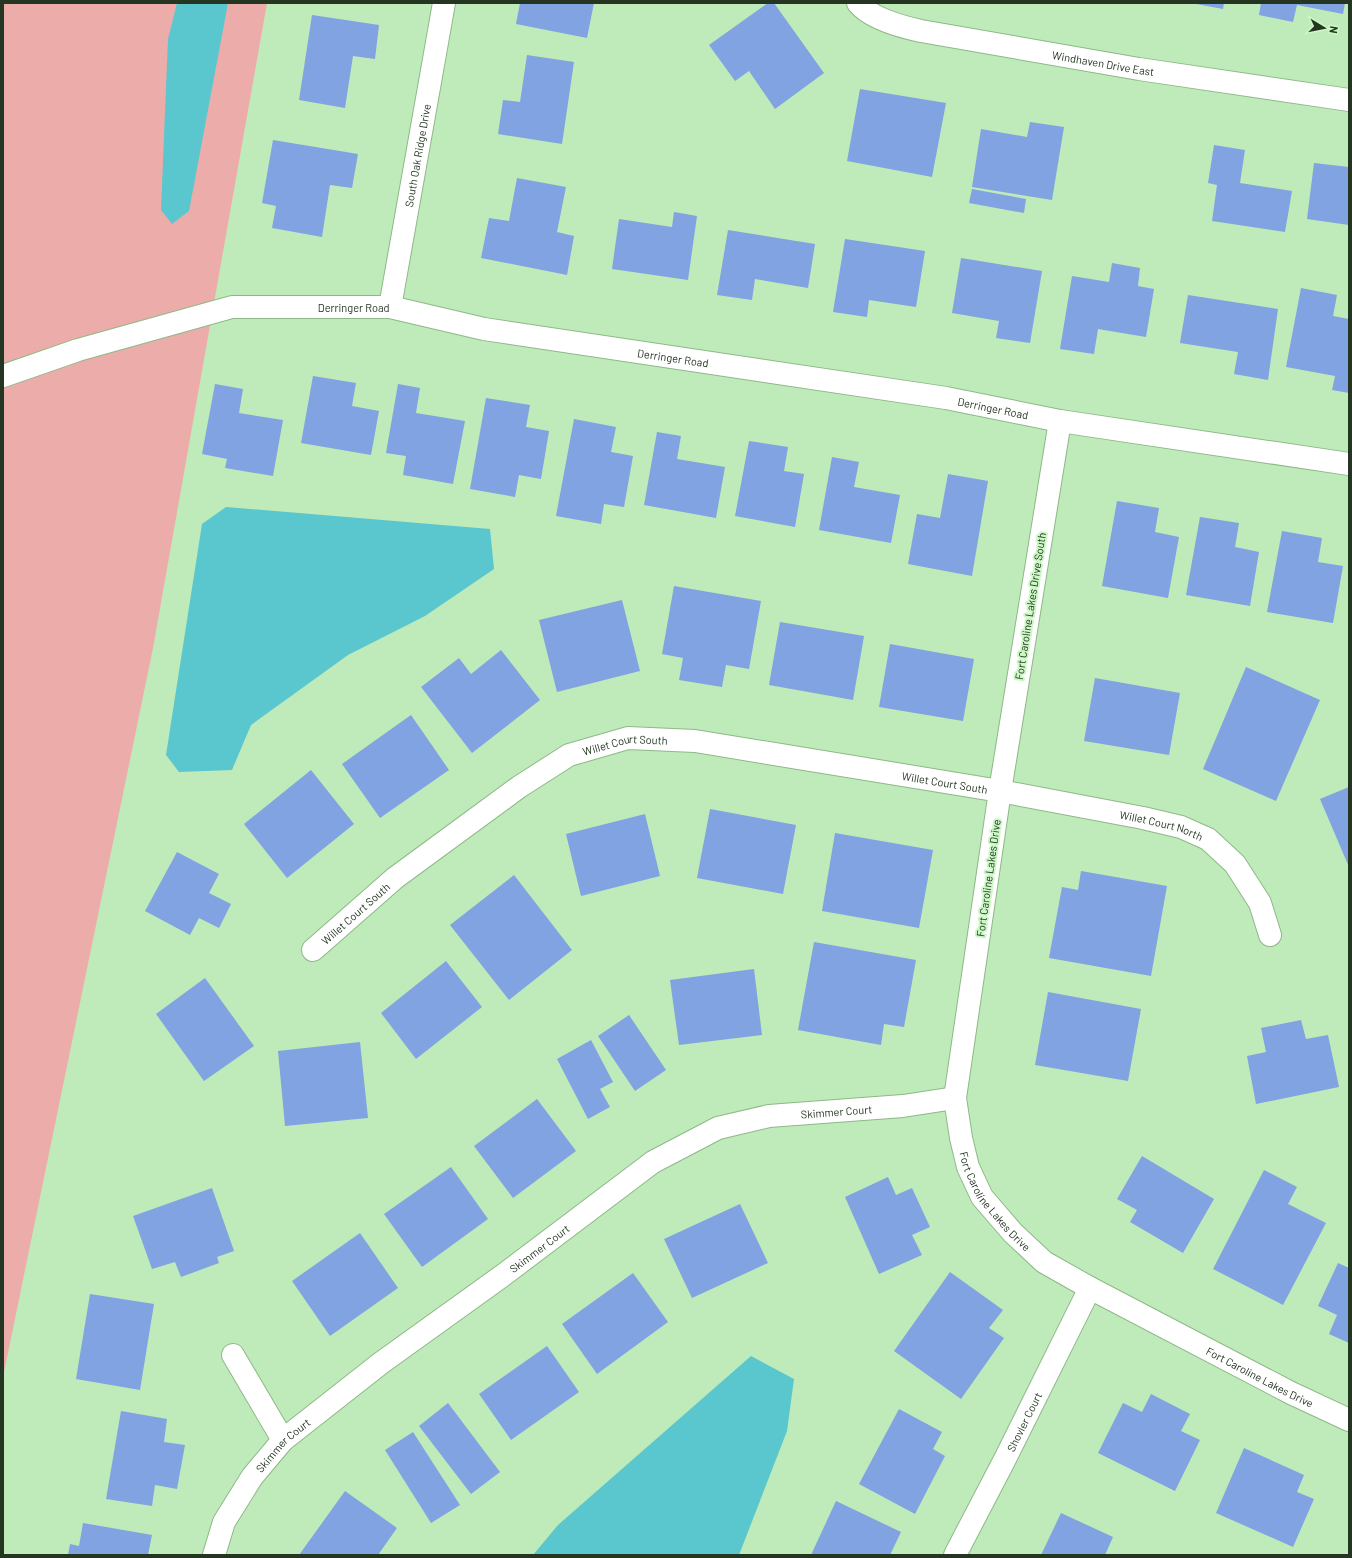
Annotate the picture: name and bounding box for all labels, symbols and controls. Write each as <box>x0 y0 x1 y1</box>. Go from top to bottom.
north arrow <box>1304 8 1344 48</box>
text: N <box>1327 25 1341 35</box>
street label: Windhaven Drive East <box>1051 48 1155 78</box>
street label: South Oak Ridge Drive <box>401 103 433 208</box>
street label: Derringer Road <box>318 301 390 314</box>
street label: Derringer Road <box>637 346 710 369</box>
street label: Derringer Road <box>957 394 1030 421</box>
street label: Fort Caroline Lakes Drive South <box>1012 531 1048 681</box>
street label: Willet Court South <box>581 731 668 757</box>
street label: Willet Court South <box>901 769 989 795</box>
street label: Willet Court North <box>1119 807 1205 843</box>
street label: Fort Caroline Lakes Drive <box>973 818 1003 938</box>
street label: Willet Court South <box>318 879 392 947</box>
street label: Skimmer Court <box>800 1102 873 1120</box>
street label: Fort Caroline Lakes Drive <box>958 1150 1034 1253</box>
street label: Skimmer Court <box>507 1221 572 1275</box>
street label: Fort Caroline Lakes Drive <box>1204 1344 1316 1409</box>
street label: Shovler Court <box>1003 1390 1044 1453</box>
street label: Skimmer Court <box>253 1415 312 1475</box>

